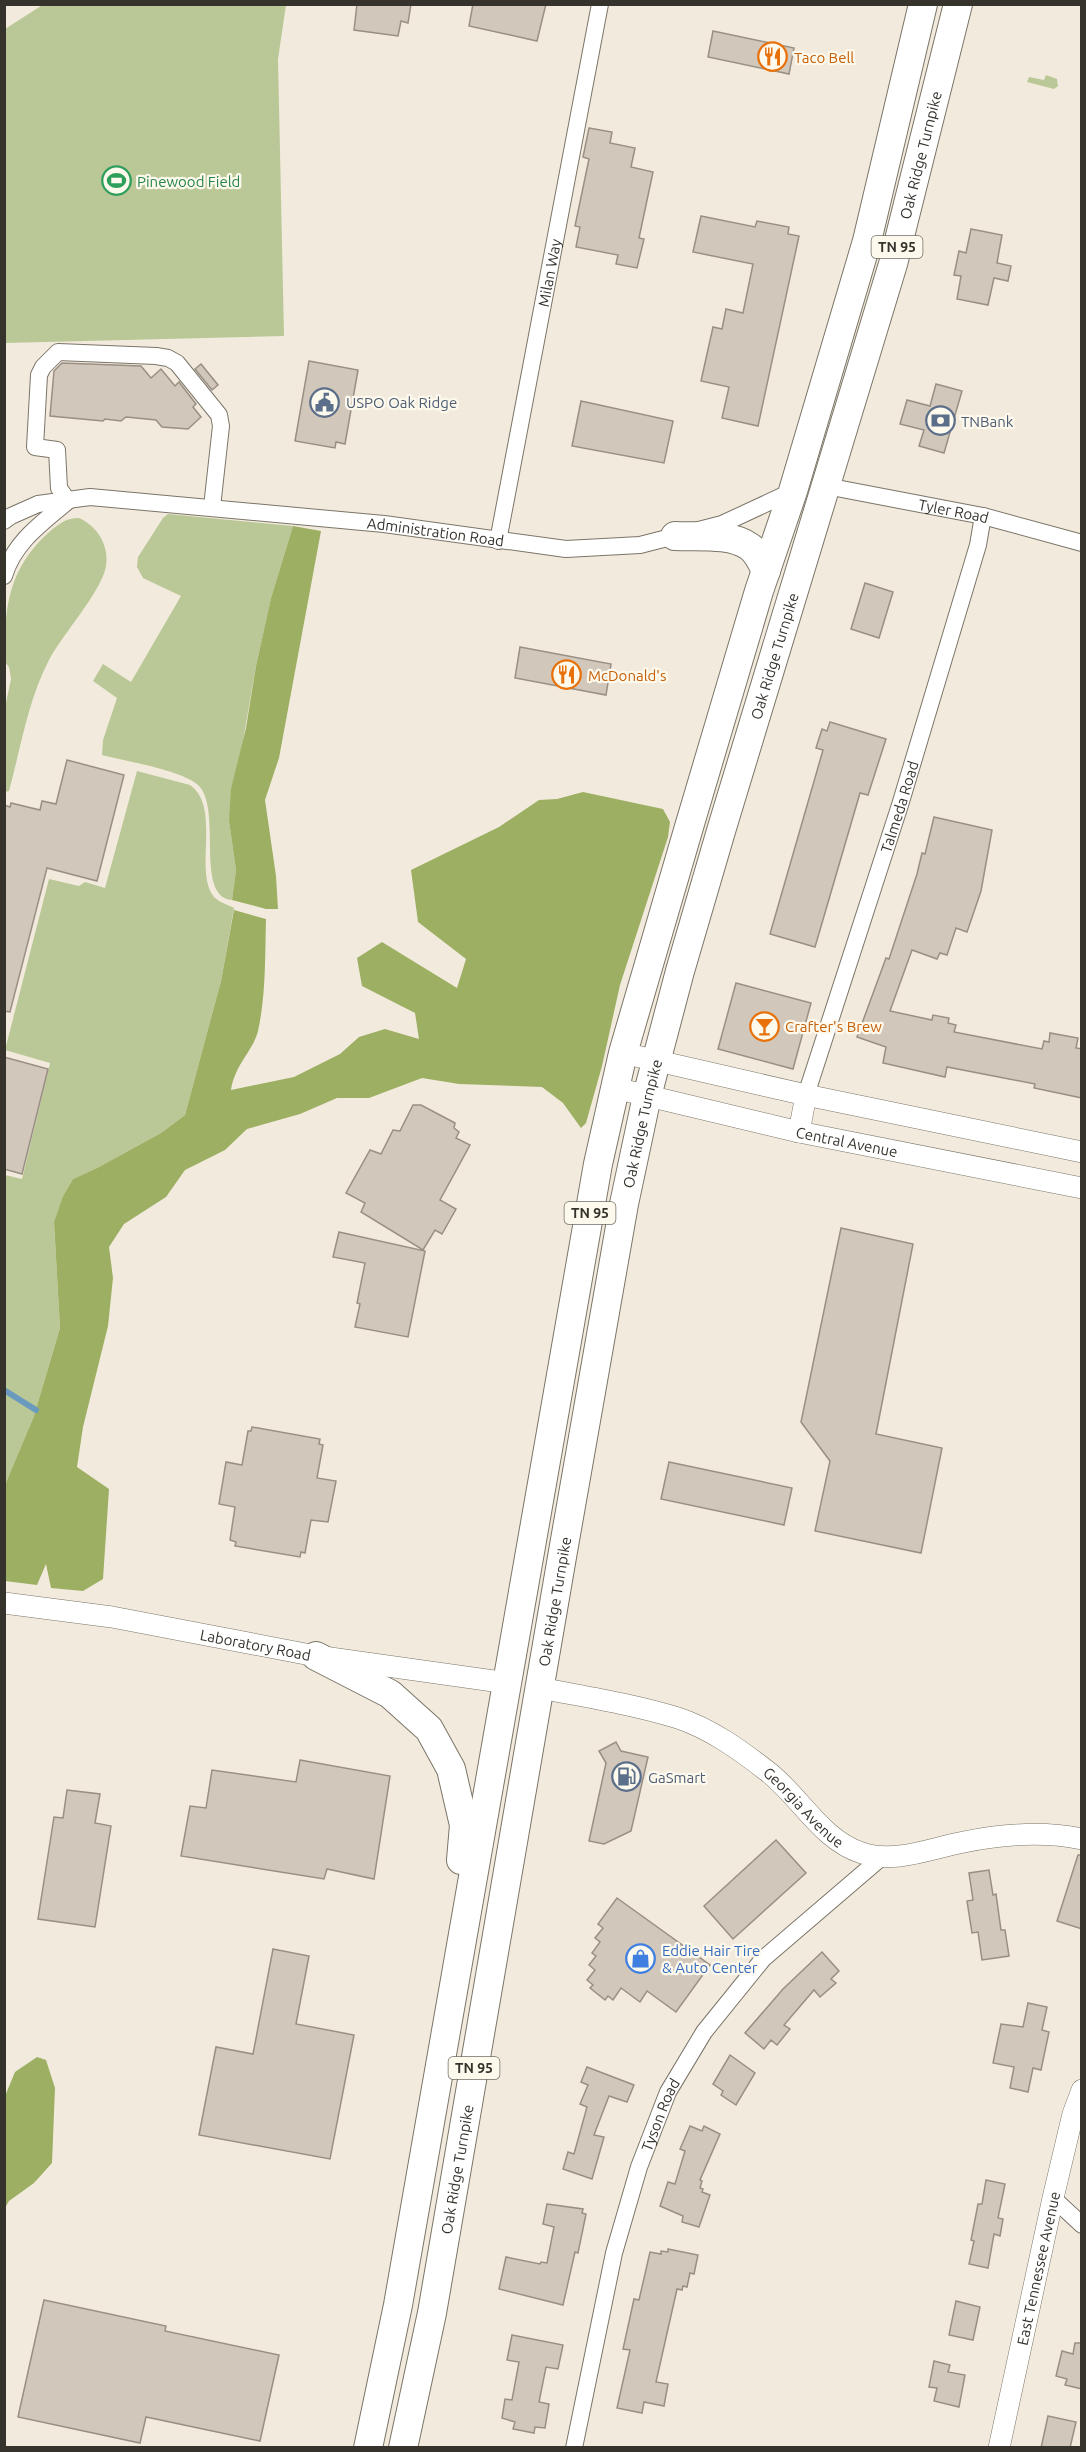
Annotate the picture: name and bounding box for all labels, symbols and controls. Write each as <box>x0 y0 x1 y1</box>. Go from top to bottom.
restaurant icon: Taco Bell <box>757 41 789 73</box>
place label: Taco Bell <box>794 49 854 66</box>
street label: Oak Ridge Turnpike <box>896 89 944 221</box>
sports icon: Pinewood Field <box>100 165 132 197</box>
place label: Pinewood Field <box>137 173 240 190</box>
road number: TN 95 <box>872 236 922 258</box>
street label: Milan Way <box>534 237 564 308</box>
public building icon: USPO Oak Ridge <box>309 386 341 418</box>
place label: USPO Oak Ridge <box>346 394 457 411</box>
bank icon: TNBank <box>924 405 956 437</box>
place label: TNBank <box>961 413 1014 430</box>
street label: Tyler Road <box>917 495 991 526</box>
street label: Administration Road <box>366 514 505 549</box>
street label: Oak Ridge Turnpike <box>747 591 801 721</box>
restaurant icon: McDonald's <box>551 659 583 691</box>
place label: McDonald's <box>588 667 666 684</box>
street label: Talmeda Road <box>877 759 921 855</box>
bar icon: Crafter's Brew <box>748 1010 780 1042</box>
place label: Crafter's Brew <box>785 1018 882 1035</box>
street label: Oak Ridge Turnpike <box>619 1057 665 1189</box>
street label: Central Avenue <box>795 1123 899 1160</box>
road number: TN 95 <box>564 1202 616 1224</box>
street label: Oak Ridge Turnpike <box>535 1535 574 1668</box>
street label: Laboratory Road <box>199 1626 312 1663</box>
fuel station icon: GaSmart <box>611 1761 643 1793</box>
street label: Georgia Avenue <box>760 1763 847 1851</box>
place label: GaSmart <box>648 1769 706 1786</box>
place label: Eddie Hair Tire & Auto Center <box>662 1942 760 1976</box>
shop icon: Eddie Hair Tire & Auto Center <box>625 1943 657 1975</box>
road number: TN 95 <box>448 2057 500 2079</box>
street label: Tyson Road <box>637 2075 683 2153</box>
street label: Oak Ridge Turnpike <box>437 2103 476 2235</box>
street label: East Tennessee Avenue <box>1013 2190 1063 2347</box>

